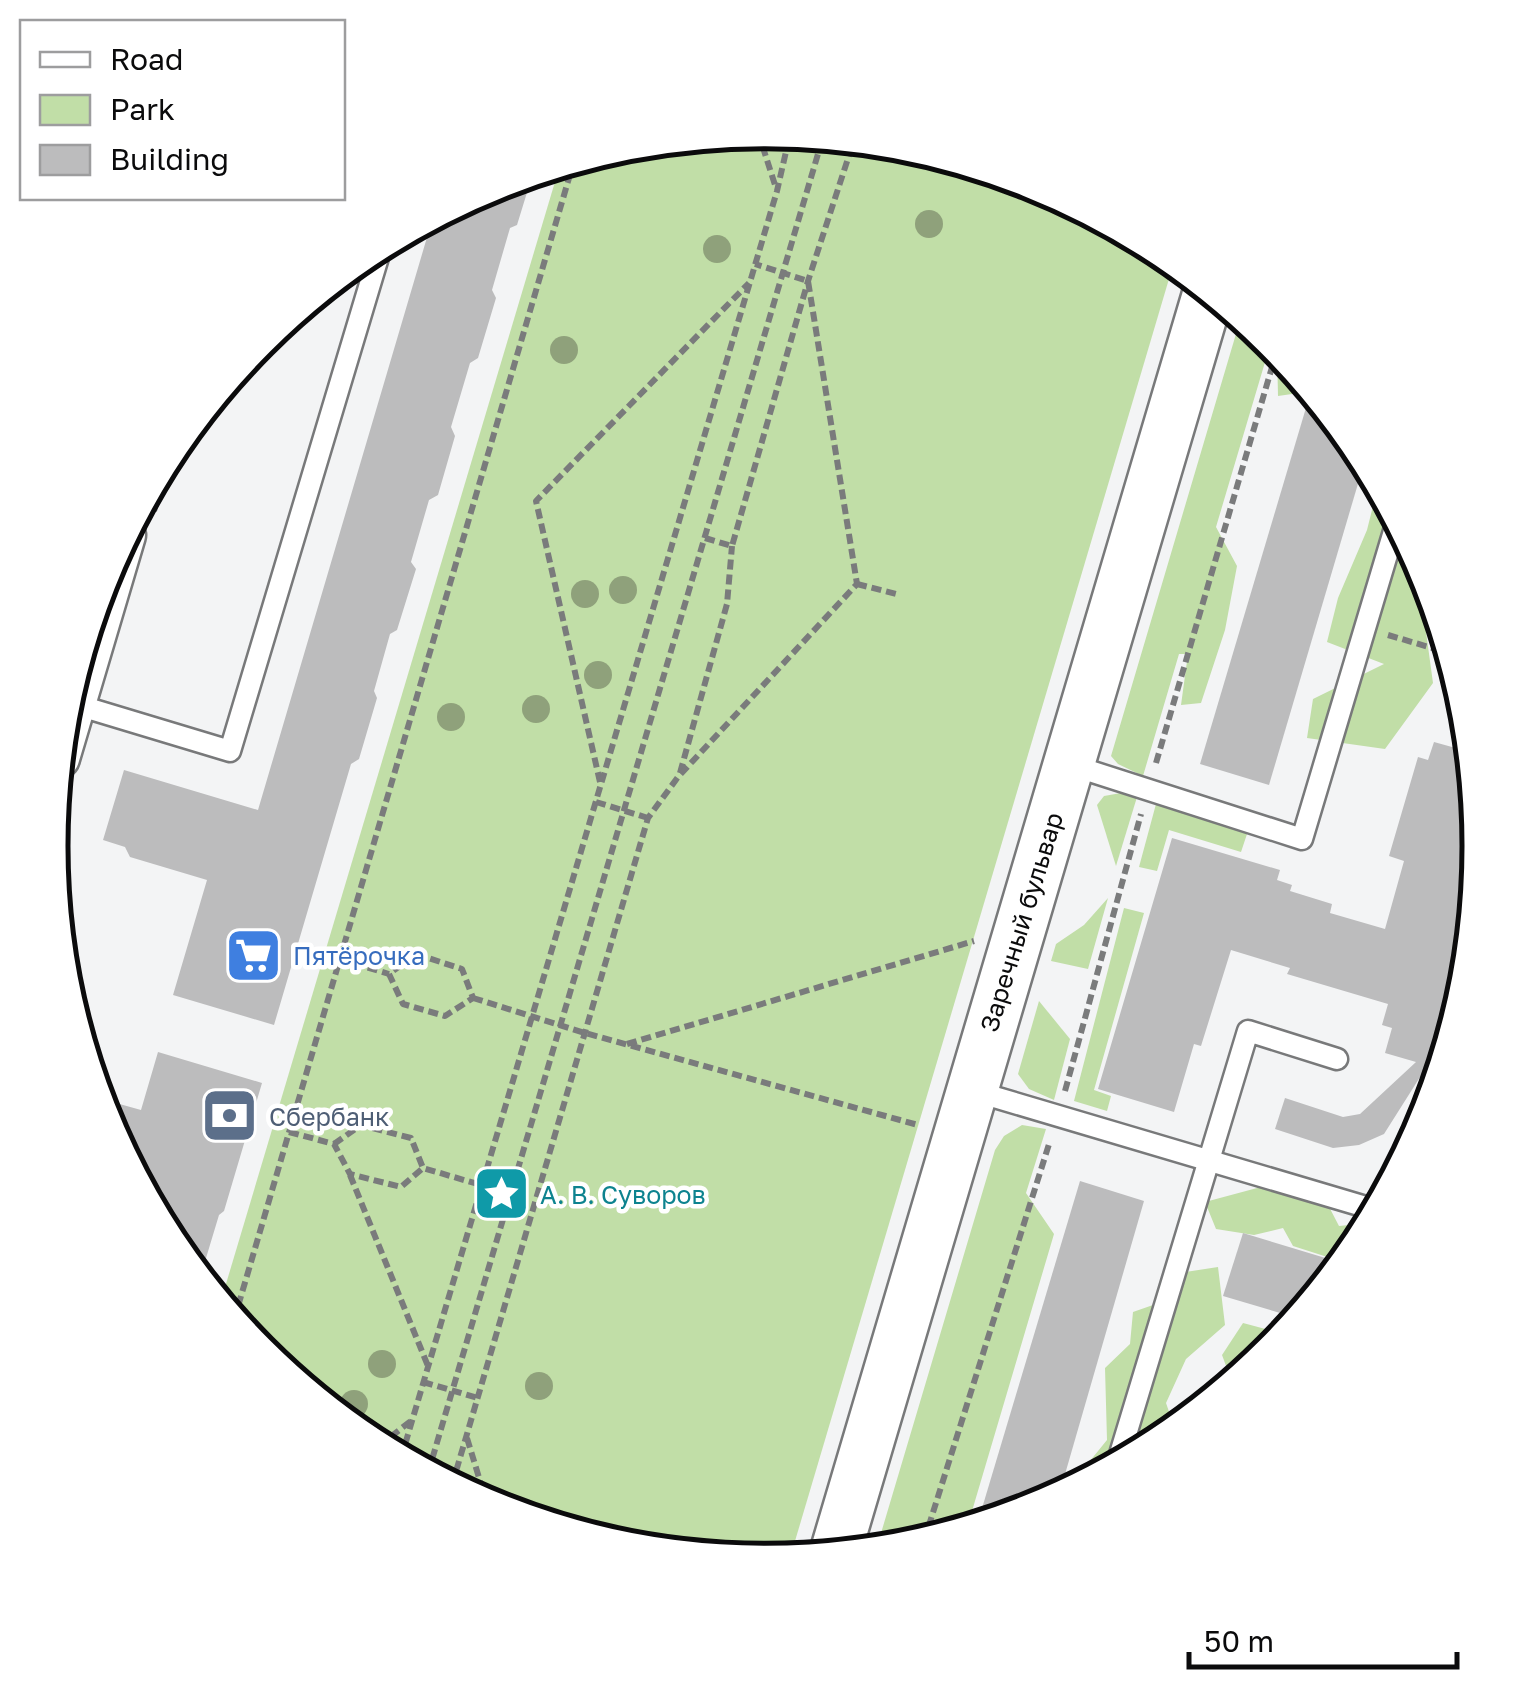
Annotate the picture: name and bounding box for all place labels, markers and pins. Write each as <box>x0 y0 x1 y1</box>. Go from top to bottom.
supermarket icon: Пятёрочка <box>224 925 284 985</box>
place label: Пятёрочка <box>293 940 425 971</box>
bank icon: Сбербанк <box>200 1086 260 1146</box>
place label: Сбербанк <box>269 1101 389 1132</box>
place icon: А. В. Суворов <box>471 1164 531 1224</box>
place label: А. В. Суворов <box>540 1179 706 1210</box>

